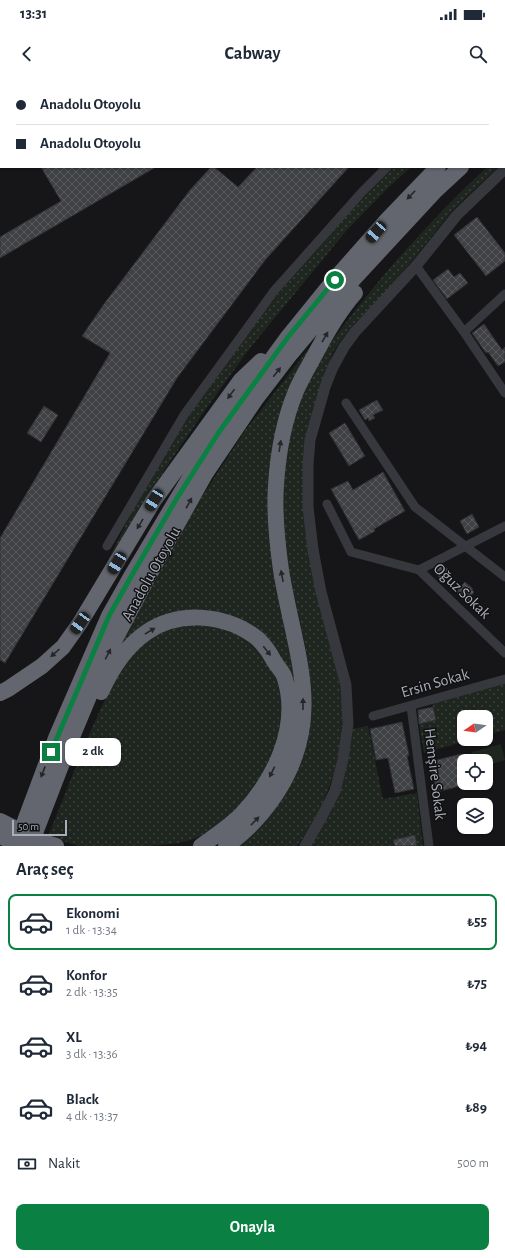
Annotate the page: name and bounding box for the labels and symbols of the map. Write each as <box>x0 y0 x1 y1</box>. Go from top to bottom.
one-way arrow <box>406 190 416 200</box>
car <box>364 219 388 245</box>
route start <box>326 271 344 289</box>
one-way arrow <box>321 331 328 343</box>
one-way arrow <box>273 366 281 377</box>
one-way arrow <box>227 389 235 400</box>
one-way arrow <box>278 440 284 453</box>
car <box>143 487 165 513</box>
one-way arrow <box>186 497 193 509</box>
one-way arrow <box>137 518 144 530</box>
street label: Anadolu Otoyolu <box>119 524 184 624</box>
car <box>106 550 128 576</box>
street label: Oğuz Sokak <box>431 560 494 622</box>
one-way arrow <box>279 570 285 582</box>
car <box>68 610 92 636</box>
one-way arrow <box>144 627 156 634</box>
one-way arrow <box>263 645 271 656</box>
one-way arrow <box>105 648 111 660</box>
one-way arrow <box>50 649 60 658</box>
street label: Ersin Sokak <box>399 665 472 700</box>
one-way arrow <box>300 697 306 710</box>
north arrow <box>457 710 493 746</box>
street label: Hemşire Sokak <box>421 727 449 822</box>
callout: 2 dk <box>65 738 121 766</box>
route end <box>42 743 60 761</box>
one-way arrow <box>269 766 275 778</box>
one-way arrow <box>40 767 46 779</box>
one-way arrow <box>251 816 260 826</box>
scale bar <box>12 818 67 837</box>

